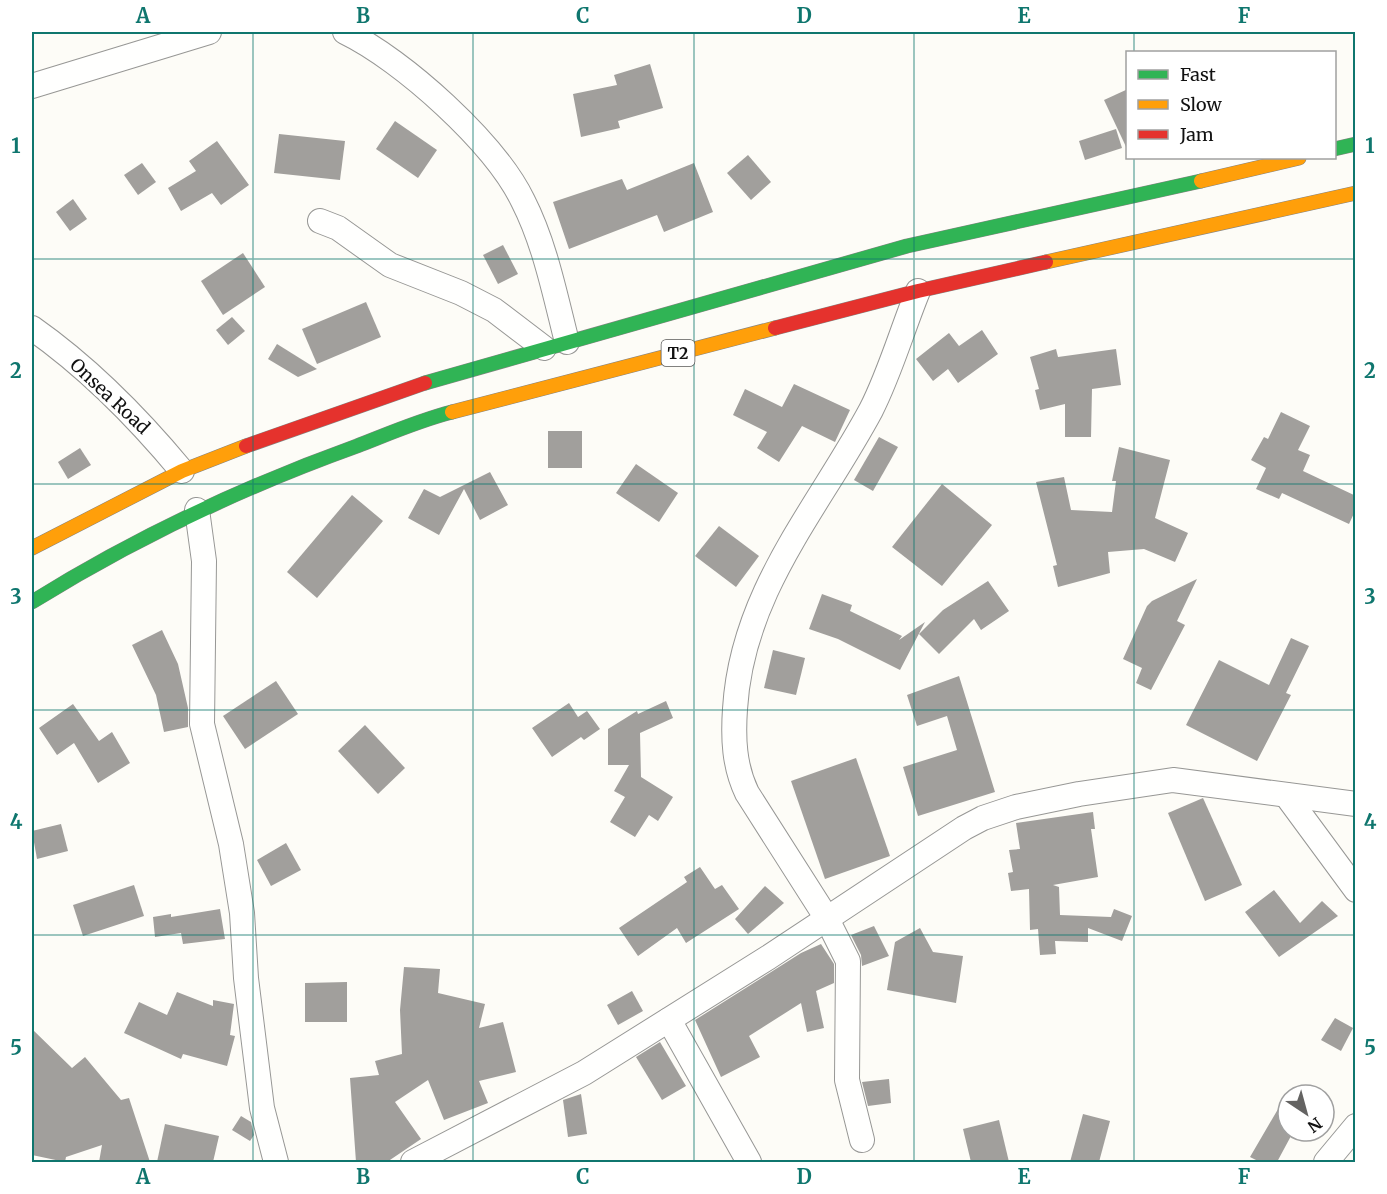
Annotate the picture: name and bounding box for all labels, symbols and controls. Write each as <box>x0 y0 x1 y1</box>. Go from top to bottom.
text: A <box>135 3 151 28</box>
text: B <box>356 3 370 28</box>
text: C <box>576 3 590 28</box>
text: D <box>796 3 812 28</box>
text: E <box>1017 3 1031 28</box>
text: F <box>1238 3 1251 28</box>
legend <box>1126 51 1336 159</box>
text: Fast <box>1180 63 1216 86</box>
text: Slow <box>1180 93 1223 116</box>
text: Jam <box>1179 123 1214 146</box>
text: 1 <box>11 133 21 158</box>
text: 1 <box>1365 133 1375 158</box>
road number: T2 <box>662 340 694 366</box>
street label: Onsea Road <box>65 353 155 439</box>
text: 2 <box>10 358 22 383</box>
text: 2 <box>1364 358 1376 383</box>
text: 3 <box>10 584 22 609</box>
text: 3 <box>1364 584 1376 609</box>
text: 4 <box>10 809 23 834</box>
text: 4 <box>1364 809 1377 834</box>
text: 5 <box>10 1035 22 1060</box>
text: 5 <box>1364 1035 1376 1060</box>
north arrow <box>1276 1083 1336 1143</box>
text: N <box>1304 1113 1326 1137</box>
text: A <box>135 1164 151 1189</box>
text: B <box>356 1164 370 1189</box>
text: C <box>576 1164 590 1189</box>
text: D <box>796 1164 812 1189</box>
text: E <box>1017 1164 1031 1189</box>
text: F <box>1238 1164 1251 1189</box>

